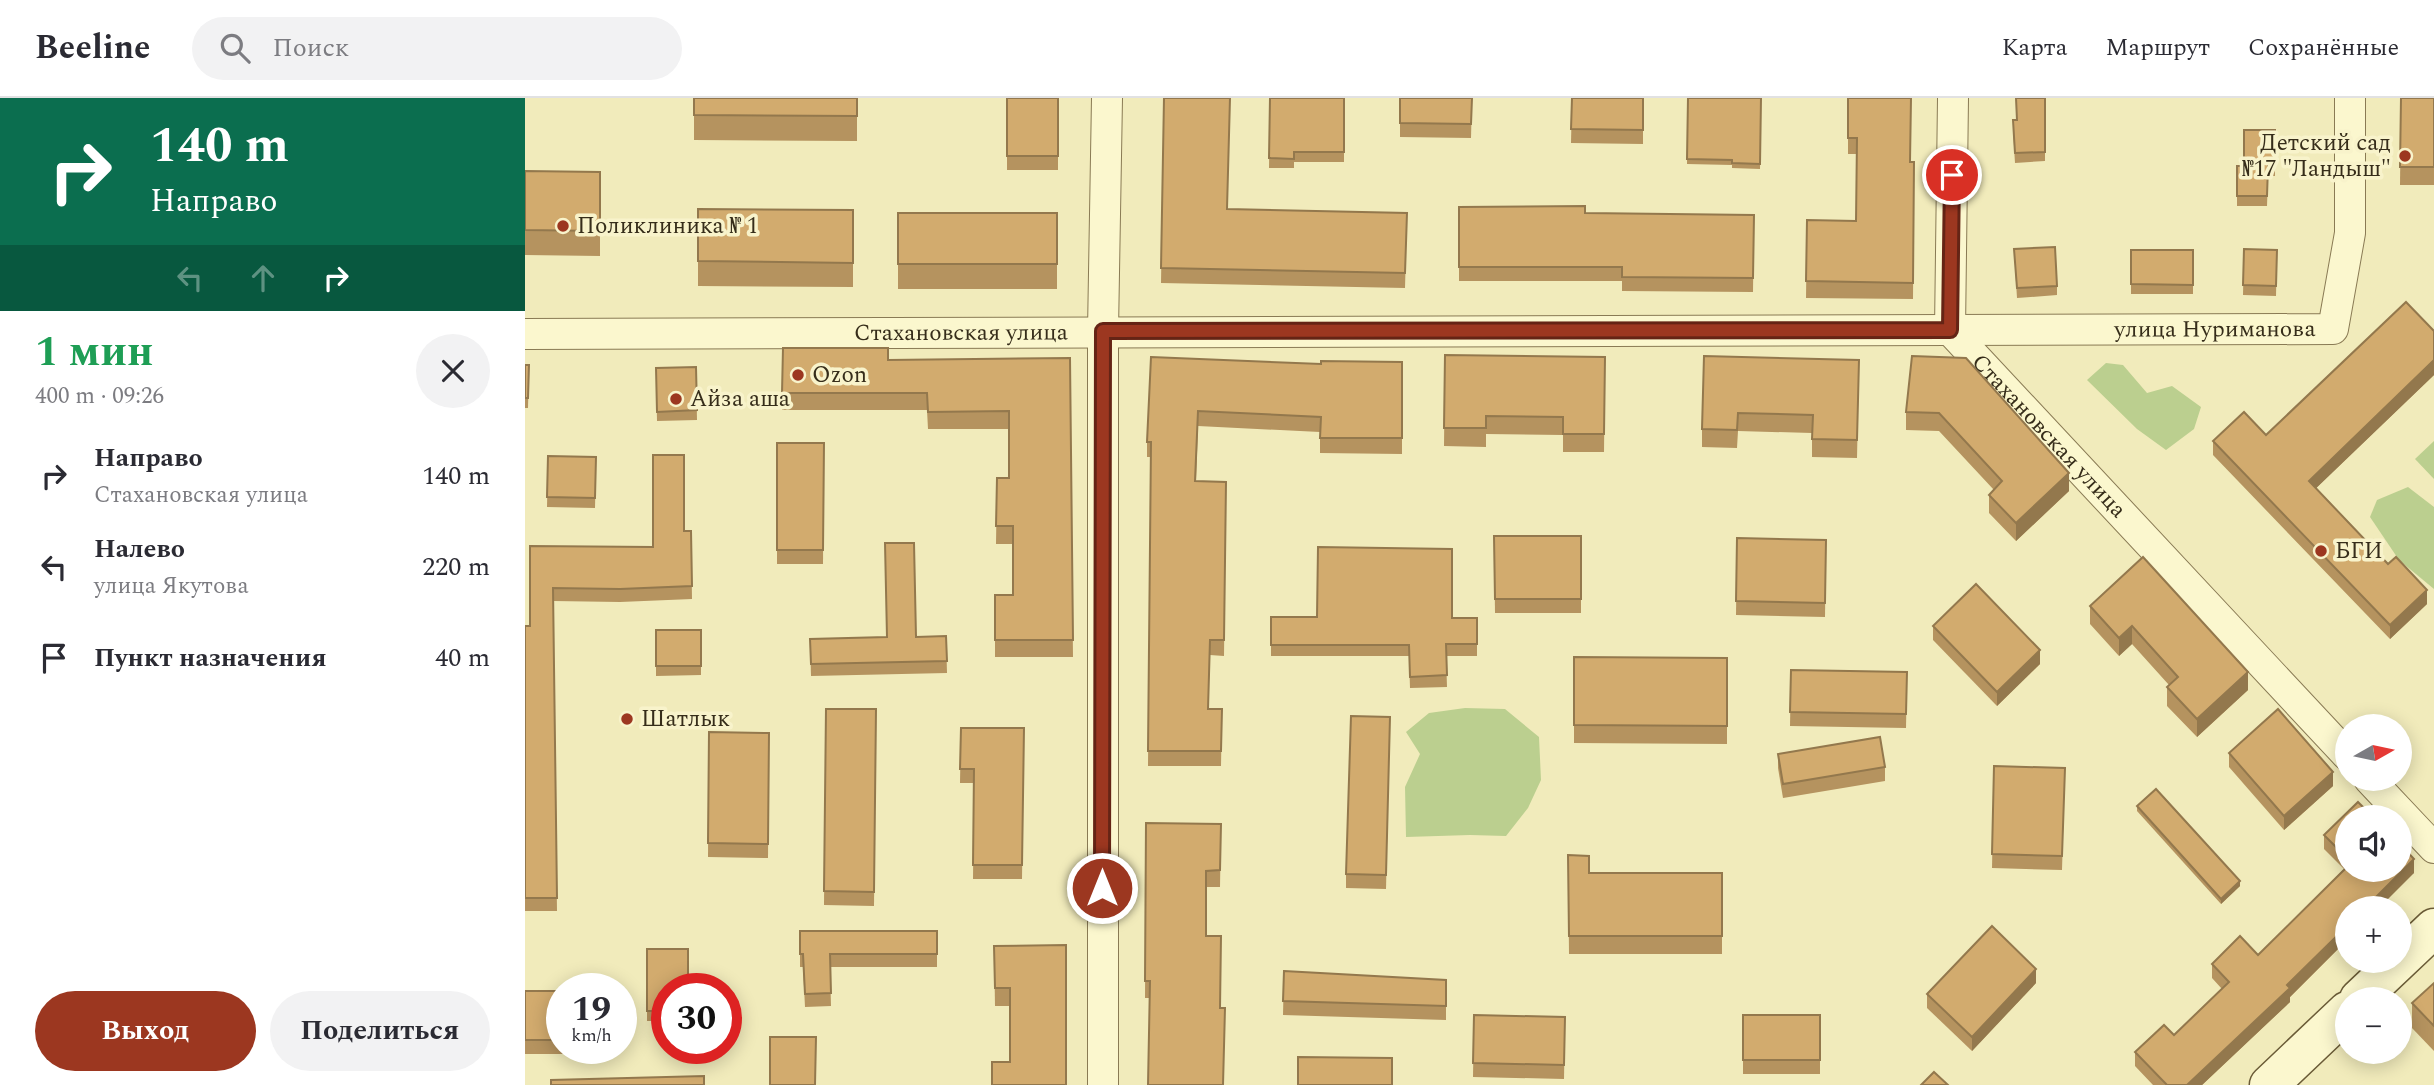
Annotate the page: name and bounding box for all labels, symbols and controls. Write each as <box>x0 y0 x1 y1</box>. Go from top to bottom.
search box <box>192 17 682 80</box>
text: Beeline <box>35 23 150 73</box>
text: Поиск <box>272 28 349 68</box>
icon: search <box>216 29 254 67</box>
text: Карта <box>2002 30 2067 66</box>
text: Маршрут <box>2105 30 2210 66</box>
text: Сохранённые <box>2248 30 2399 66</box>
text: 140 m <box>150 109 289 184</box>
icon: right <box>35 126 126 217</box>
place label: Детский сад №17 "Ландыш" <box>2242 126 2391 187</box>
pin <box>1922 145 1982 205</box>
marker: Детский сад №17 "Ландыш" <box>2397 148 2413 164</box>
icon: arrive <box>1933 156 1971 194</box>
text: Направо <box>150 177 277 226</box>
place label: Поликлиника № 1 <box>577 209 758 244</box>
marker: Поликлиника № 1 <box>555 218 571 234</box>
icon: left <box>171 259 209 297</box>
icon: ahead <box>244 259 282 297</box>
icon: right <box>317 259 355 297</box>
street label: улица Нуриманова <box>2113 312 2316 347</box>
street label: Стахановская улица <box>854 315 1068 351</box>
text: 1 мин <box>35 321 153 384</box>
button: close <box>416 334 490 408</box>
street label: Стахановская улица <box>1963 346 2135 526</box>
place label: Ozon <box>812 358 867 393</box>
marker: Ozon <box>790 367 806 383</box>
text: 400 m · 09:26 <box>35 379 164 414</box>
place label: Айза аша <box>690 382 790 417</box>
marker: Айза аша <box>668 391 684 407</box>
text: Направо <box>94 438 203 478</box>
text: 140 m <box>422 456 490 496</box>
icon: right <box>35 457 73 495</box>
text: Стахановская улица <box>94 478 308 513</box>
text: Налево <box>94 529 185 569</box>
place label: БГИ <box>2335 534 2383 569</box>
marker: БГИ <box>2313 543 2329 559</box>
text: 220 m <box>422 547 490 587</box>
icon: left <box>35 548 73 586</box>
text: улица Якутова <box>94 569 249 604</box>
text: Пункт назначения <box>94 638 327 678</box>
text: 40 m <box>435 638 490 678</box>
icon: arrive <box>35 639 73 677</box>
place label: Шатлык <box>641 702 730 737</box>
marker: Шатлык <box>619 711 635 727</box>
north arrow <box>2335 714 2411 791</box>
map controls <box>2335 714 2412 1064</box>
button: sound <box>2335 805 2412 882</box>
position arrow <box>1065 851 1139 925</box>
button: + <box>2335 896 2412 973</box>
speed limit sign: 30 <box>651 973 742 1064</box>
text: 19 <box>572 983 611 1036</box>
button: − <box>2335 987 2412 1064</box>
button: Выход <box>35 991 256 1071</box>
button: Поделиться <box>270 991 490 1071</box>
text: km/h <box>571 1022 612 1049</box>

